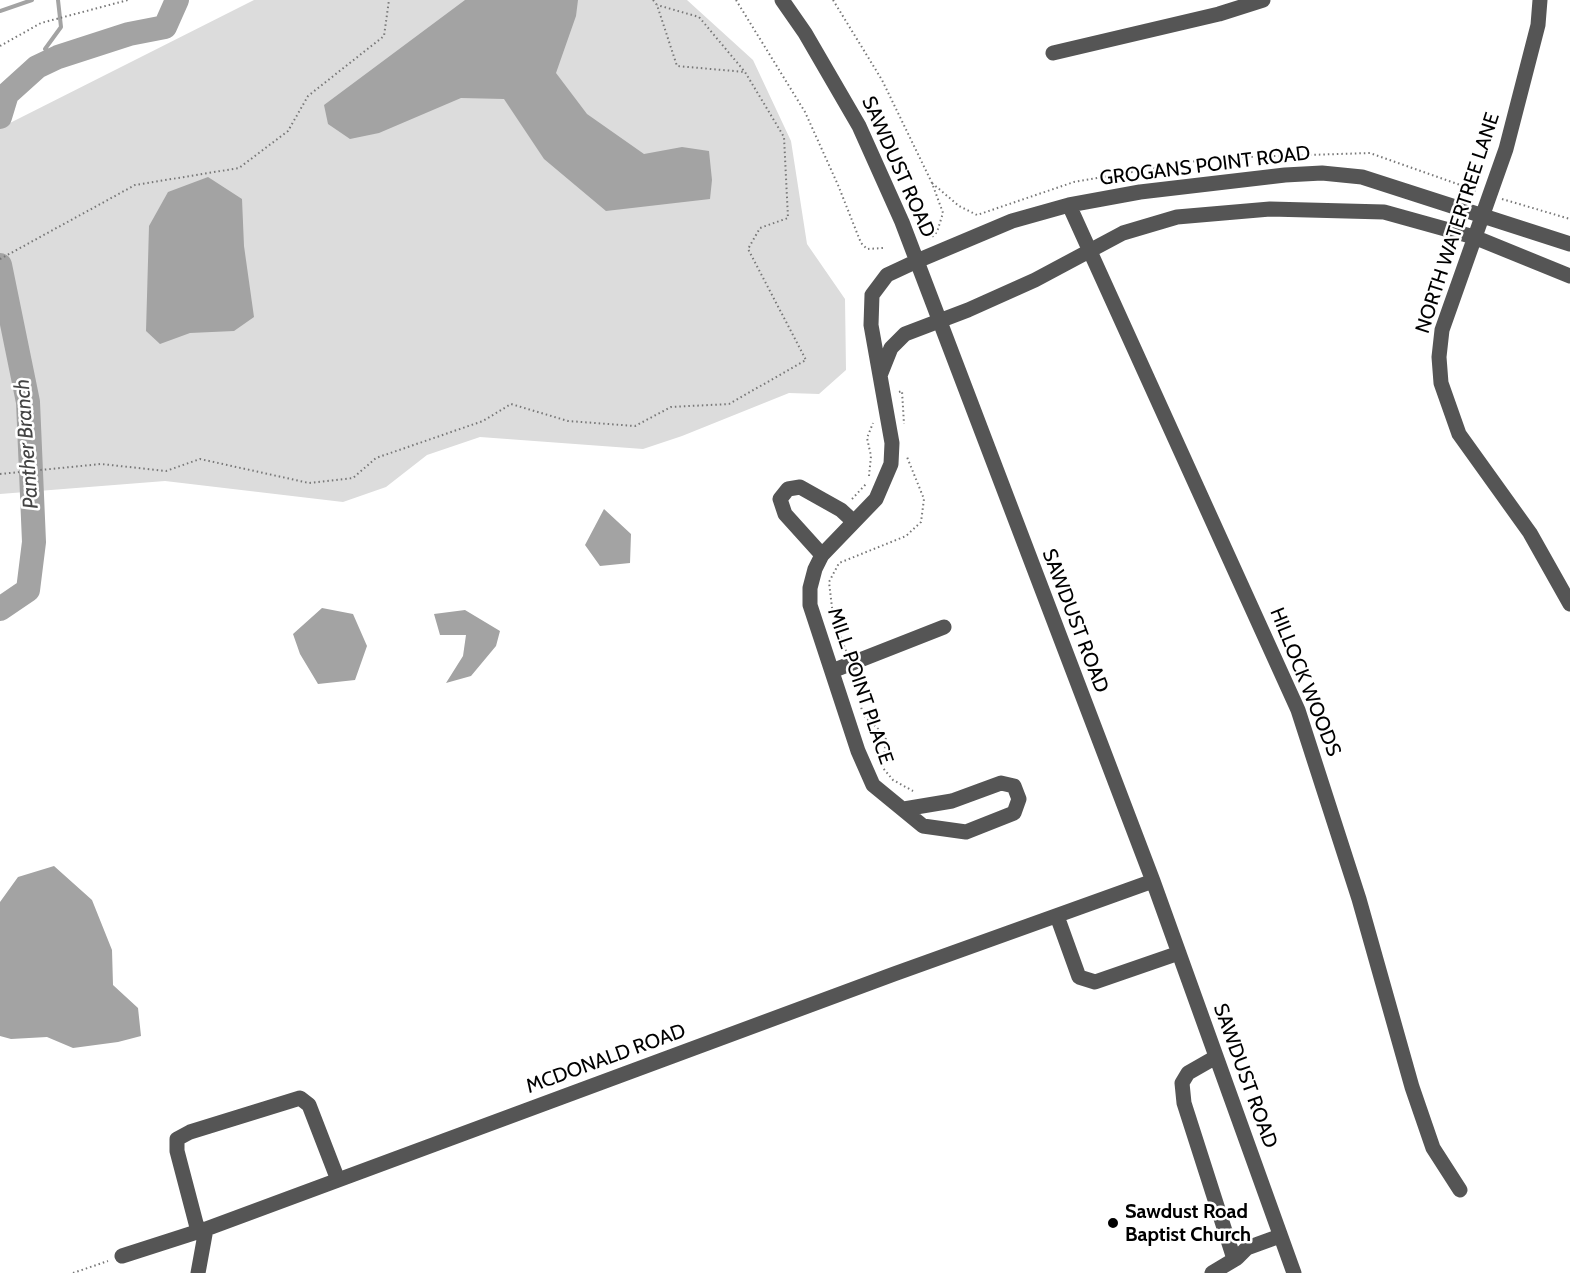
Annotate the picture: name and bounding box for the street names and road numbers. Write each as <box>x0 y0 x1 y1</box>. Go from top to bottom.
street label: SAWDUST ROAD <box>856 93 940 241</box>
street label: NORTH WATERTREE LANE <box>1411 110 1505 336</box>
street label: GROGANS POINT ROAD <box>1098 141 1312 191</box>
street label: SAWDUST ROAD <box>1037 546 1113 696</box>
street label: HILLOCK WOODS <box>1264 604 1346 760</box>
street label: MILL POINT PLACE <box>822 605 898 767</box>
street label: SAWDUST ROAD <box>1208 1000 1282 1152</box>
street label: MCDONALD ROAD <box>523 1019 689 1099</box>

